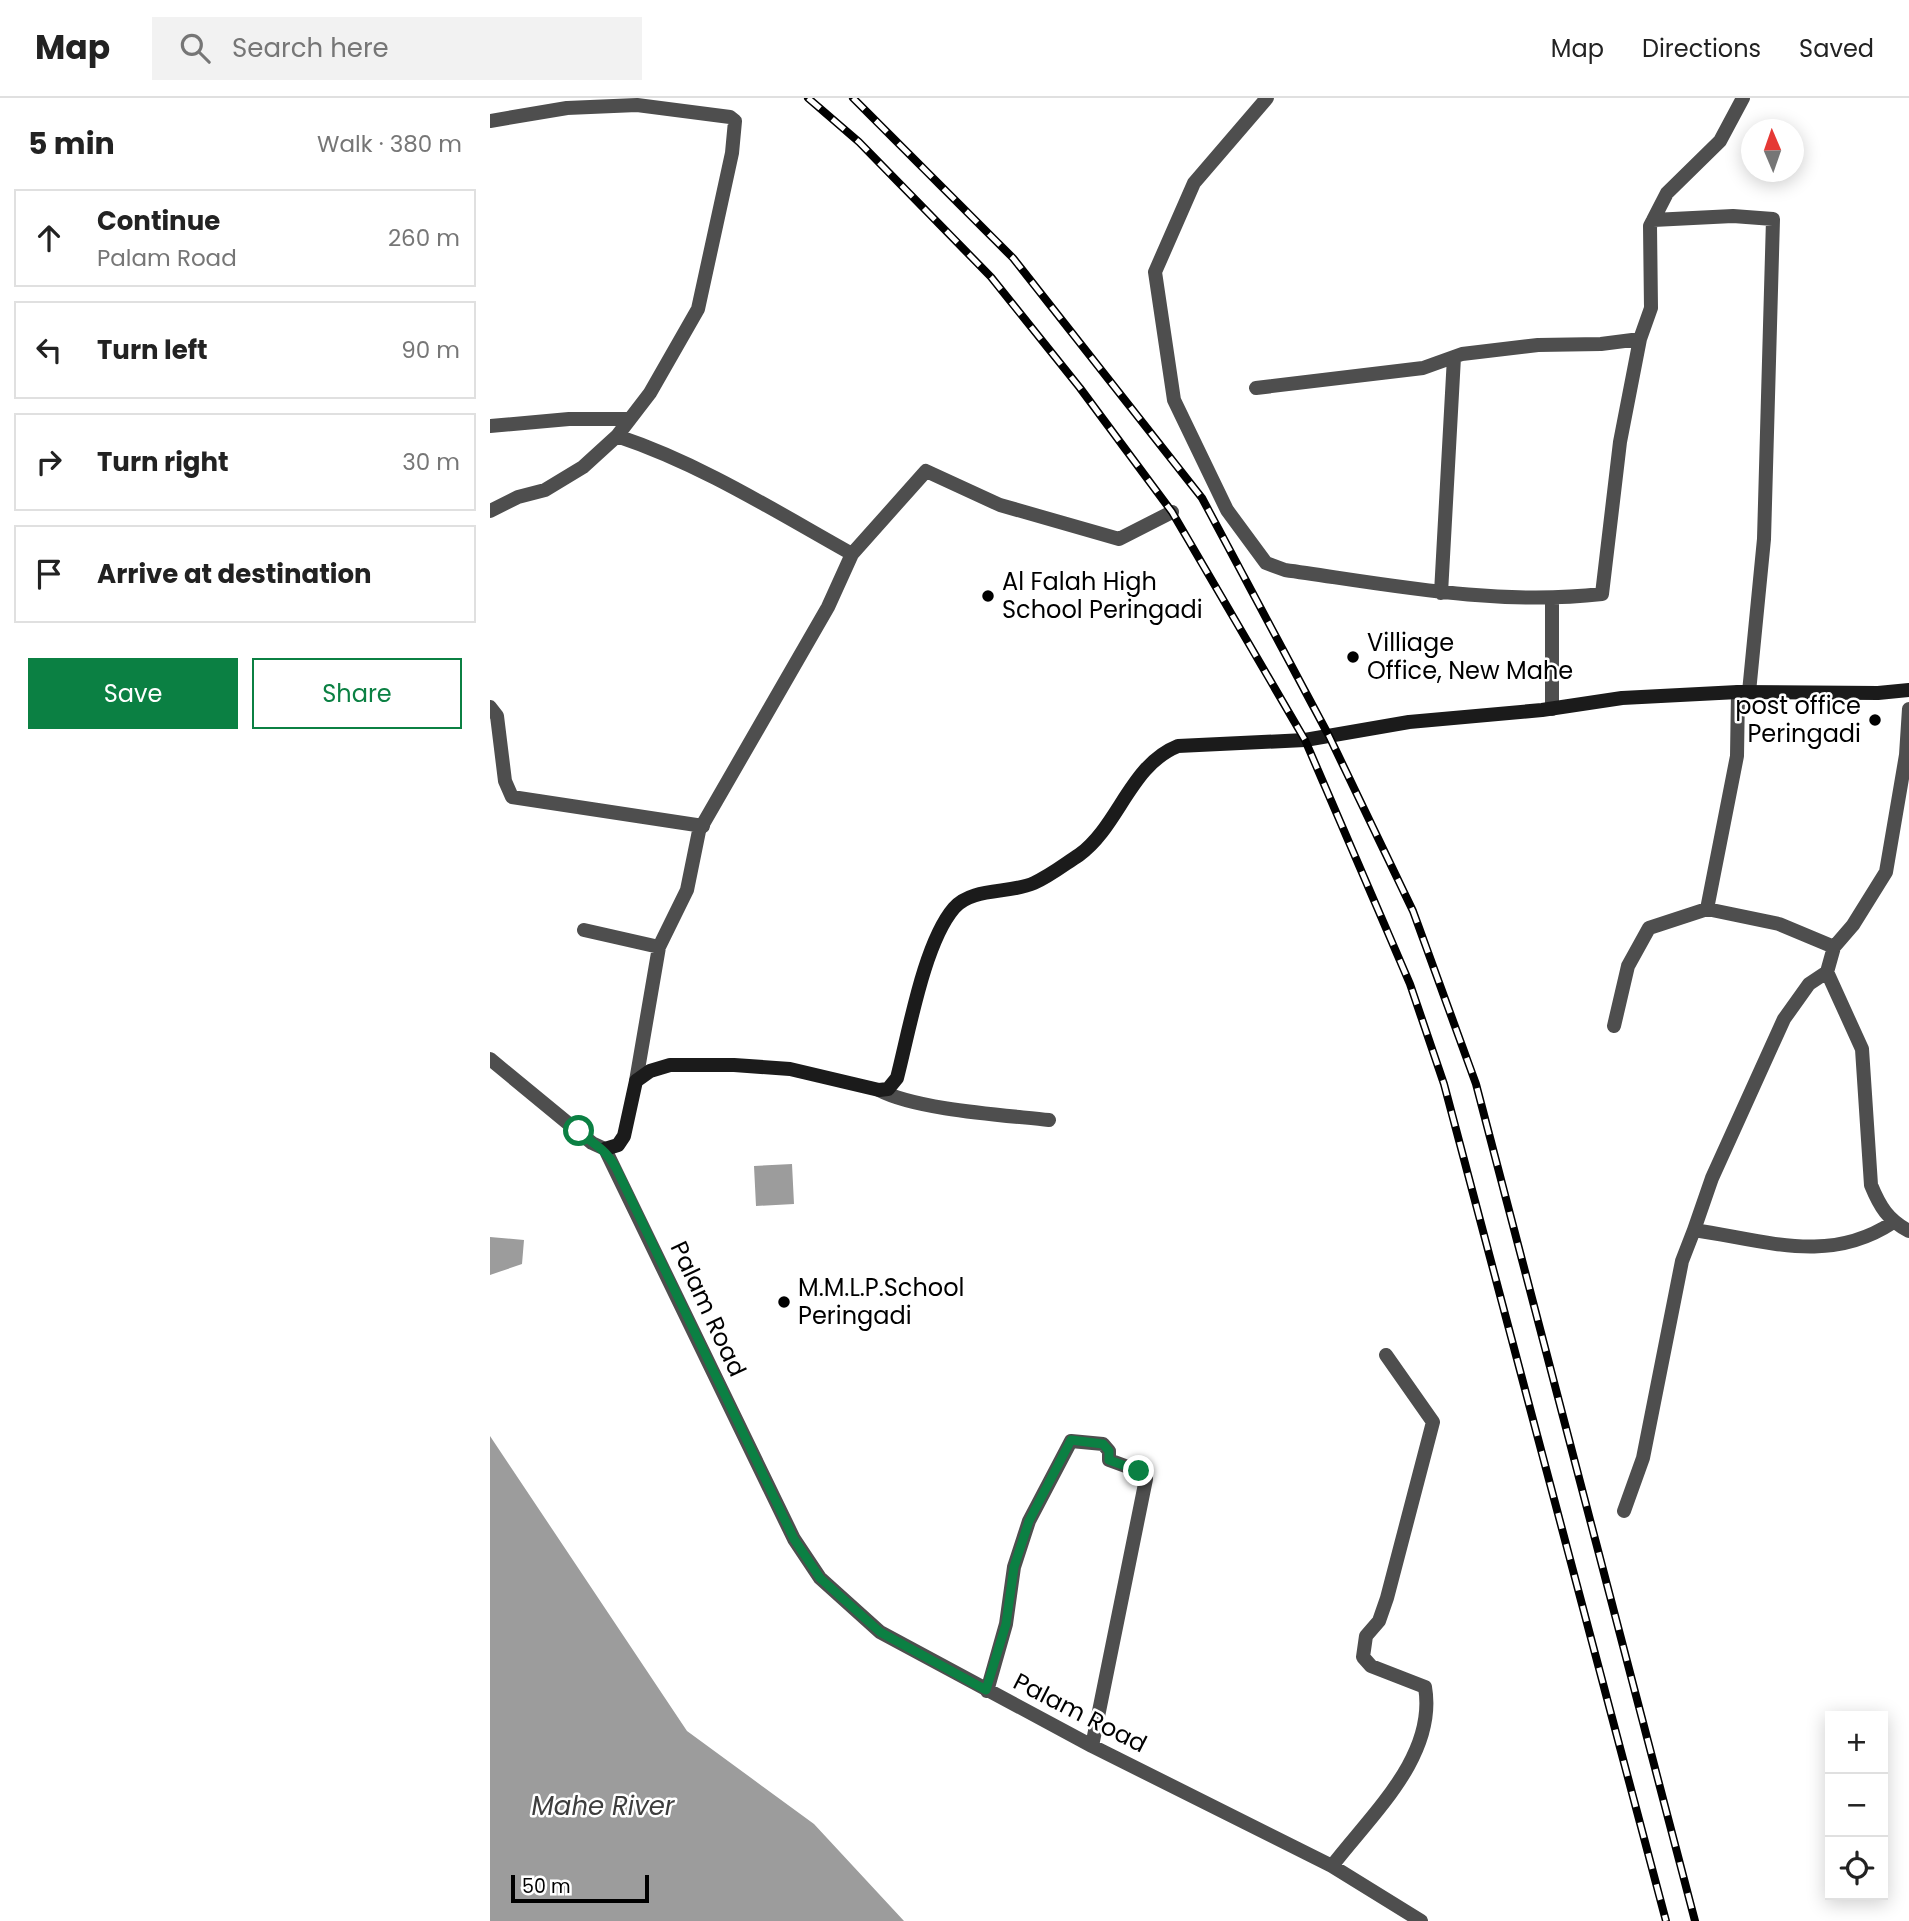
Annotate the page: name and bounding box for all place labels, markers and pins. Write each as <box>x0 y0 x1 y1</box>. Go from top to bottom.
place label: Al Falah High School Peringadi <box>1002 565 1203 626</box>
marker: Al Falah High School Peringadi <box>980 588 996 604</box>
place label: Villiage Office, New Mahe <box>1367 626 1573 687</box>
marker: Villiage Office, New Mahe <box>1345 649 1361 665</box>
place label: post office Peringadi <box>1735 689 1861 750</box>
marker: post office Peringadi <box>1867 712 1883 728</box>
place label: M.M.L.P.School Peringadi <box>798 1271 964 1332</box>
marker: M.M.L.P.School Peringadi <box>776 1294 792 1310</box>

